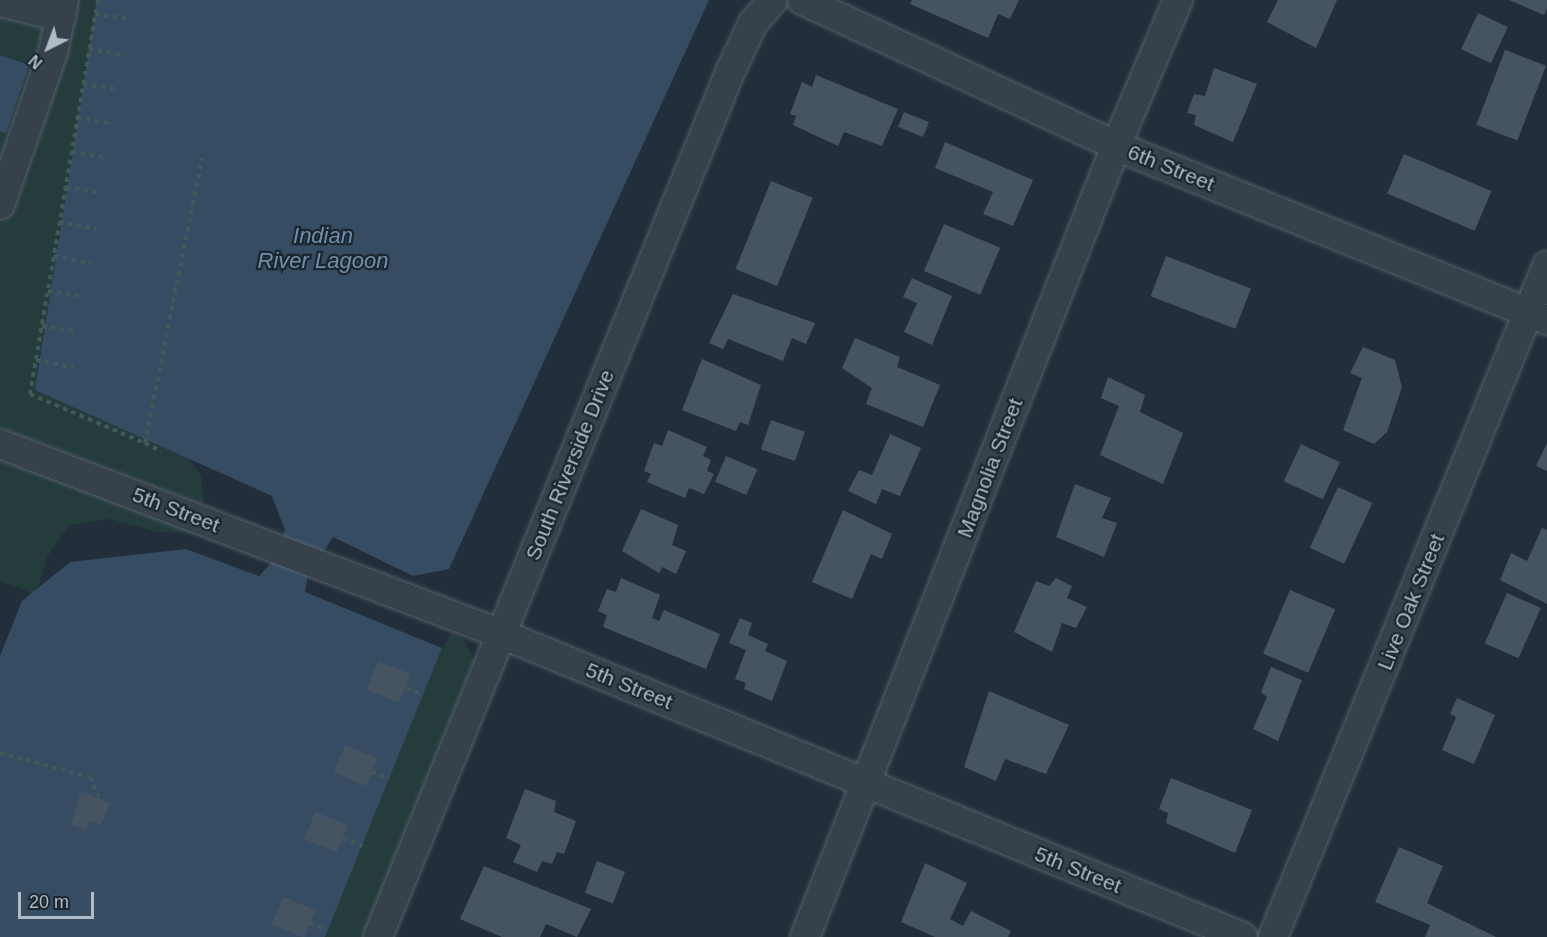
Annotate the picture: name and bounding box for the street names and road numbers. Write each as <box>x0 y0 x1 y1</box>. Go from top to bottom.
street label: 6th Street <box>1124 139 1218 197</box>
street label: South Riverside Drive <box>520 366 620 564</box>
street label: Magnolia Street <box>952 395 1028 541</box>
street label: 5th Street <box>129 482 223 538</box>
street label: Live Oak Street <box>1372 530 1450 674</box>
street label: 5th Street <box>582 657 676 715</box>
street label: 5th Street <box>1031 841 1125 899</box>

